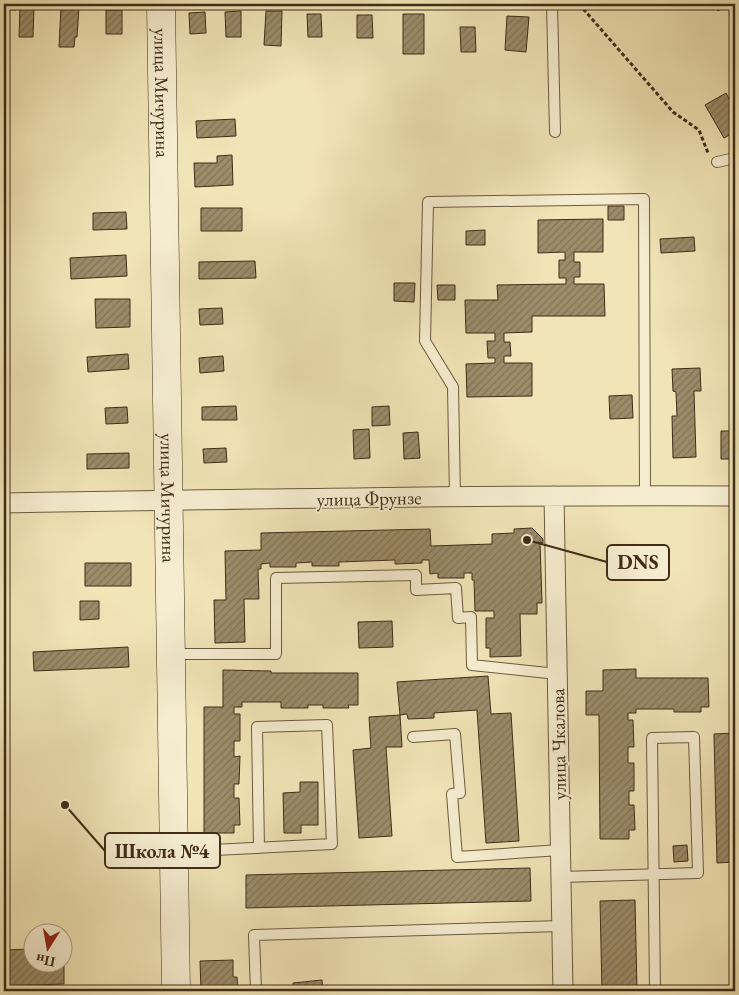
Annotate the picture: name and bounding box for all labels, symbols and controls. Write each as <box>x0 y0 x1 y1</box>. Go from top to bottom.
street label: улица Мичурина <box>148 28 175 158</box>
street label: улица Мичурина <box>155 433 181 563</box>
street label: улица Фрунзе <box>316 485 422 512</box>
callout: DNS <box>607 545 669 580</box>
text: DNS <box>617 549 659 575</box>
street label: улица Чкалова <box>545 688 572 800</box>
callout: Школа №4 <box>105 833 220 868</box>
text: Школа №4 <box>115 838 210 864</box>
north arrow <box>22 922 72 972</box>
text: Пн <box>34 950 57 971</box>

